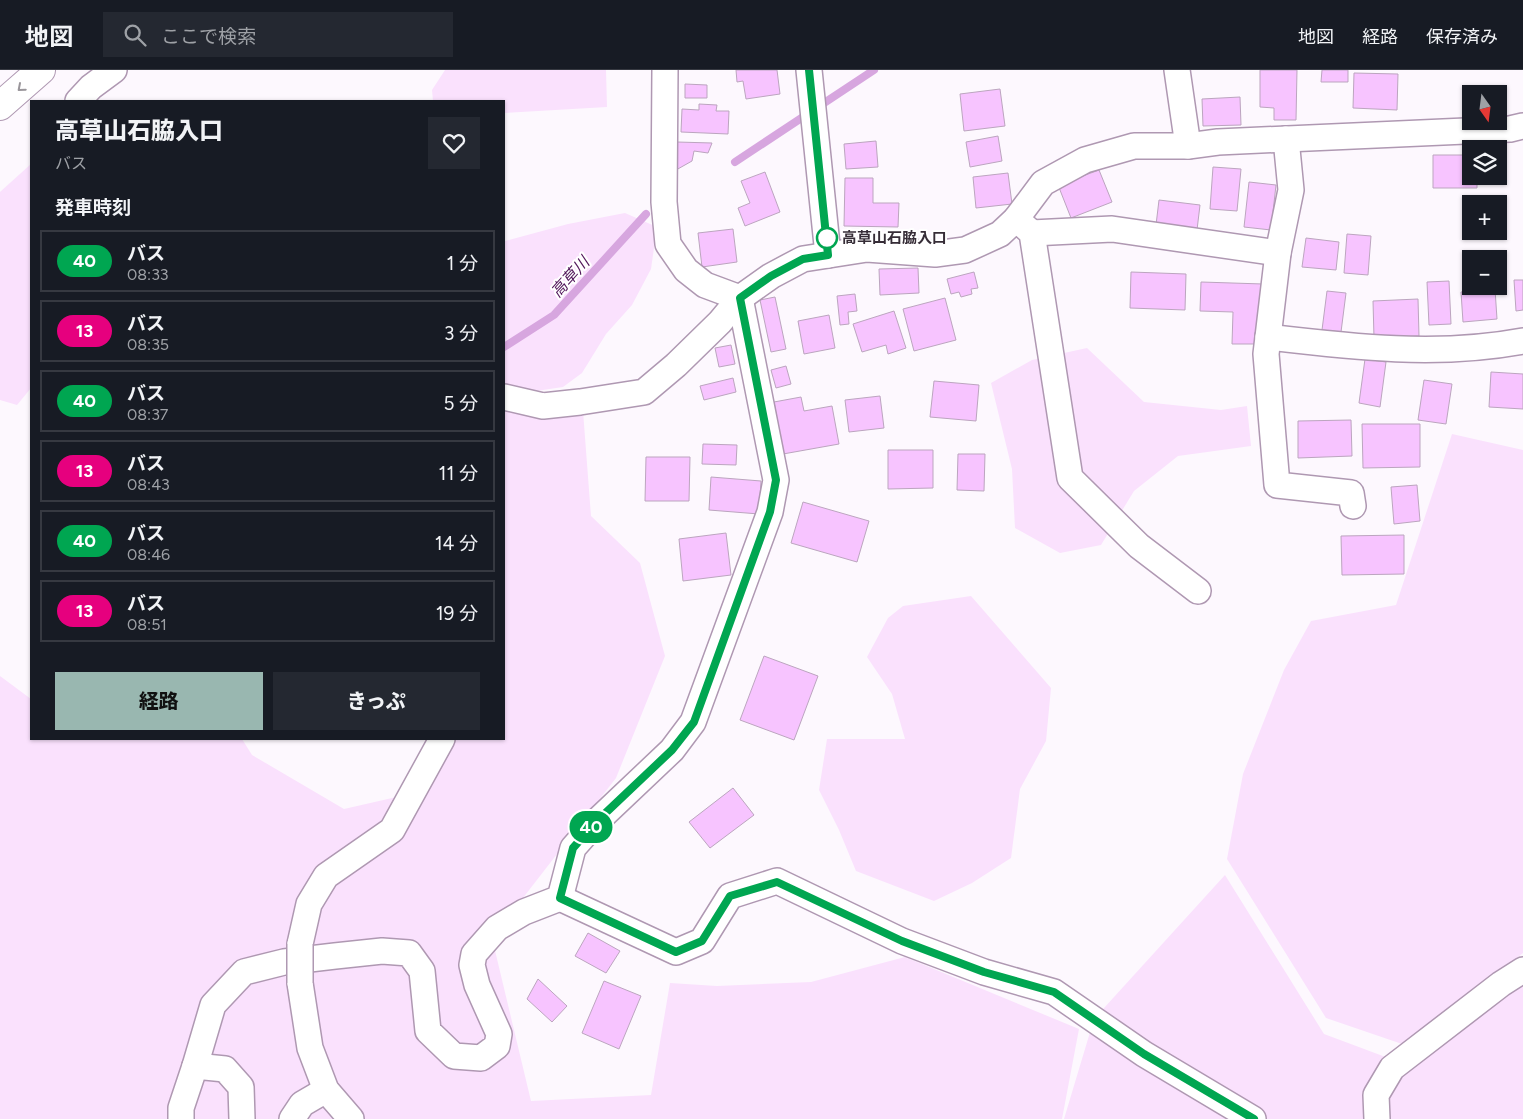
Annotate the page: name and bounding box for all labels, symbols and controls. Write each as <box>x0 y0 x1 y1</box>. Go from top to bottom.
search box <box>103 12 453 57</box>
icon: search <box>121 21 149 49</box>
text: 地図 <box>25 22 73 51</box>
text: ここで検索 <box>161 25 256 48</box>
text: 地図 <box>1298 26 1334 48</box>
text: 経路 <box>1362 26 1398 48</box>
text: 保存済み <box>1426 26 1498 48</box>
one-way arrow <box>17 82 26 91</box>
north arrow <box>1462 85 1508 130</box>
map controls <box>1462 85 1507 295</box>
text: 高草山石脇入口 <box>55 116 223 145</box>
button: heart <box>428 117 480 169</box>
button: layers <box>1462 140 1507 185</box>
text: バス <box>55 154 87 173</box>
button: + <box>1462 195 1507 240</box>
text: 発車時刻 <box>55 196 131 219</box>
marker: 高草山石脇入口 <box>816 227 838 249</box>
place label: 高草山石脇入口 <box>842 229 947 247</box>
text: バス <box>127 242 165 265</box>
text: 40 <box>73 250 96 272</box>
button: − <box>1462 250 1507 295</box>
water label: 高草川 <box>547 251 594 301</box>
text: 1 分 <box>446 252 478 275</box>
text: 08:33 <box>127 265 169 284</box>
text: バス <box>127 312 165 335</box>
text: 13 <box>76 320 93 342</box>
text: 3 分 <box>444 322 478 345</box>
text: 08:35 <box>127 335 169 354</box>
text: バス <box>127 382 165 405</box>
text: 40 <box>73 390 96 412</box>
text: 5 分 <box>443 392 478 415</box>
text: 08:37 <box>127 405 168 424</box>
text: バス <box>127 452 165 475</box>
text: 13 <box>76 460 93 482</box>
text: 11 分 <box>439 462 478 485</box>
text: 08:43 <box>127 475 170 494</box>
text: バス <box>127 522 165 545</box>
text: 40 <box>73 530 96 552</box>
text: 14 分 <box>435 532 478 555</box>
text: 08:46 <box>127 545 170 564</box>
text: バス <box>127 592 165 615</box>
text: 13 <box>76 600 93 622</box>
text: 19 分 <box>436 602 478 625</box>
text: 08:51 <box>127 615 167 634</box>
button: 経路 <box>55 672 263 730</box>
button: きっぷ <box>273 672 480 730</box>
line badge: 40 <box>568 811 614 843</box>
text: 40 <box>579 816 603 838</box>

